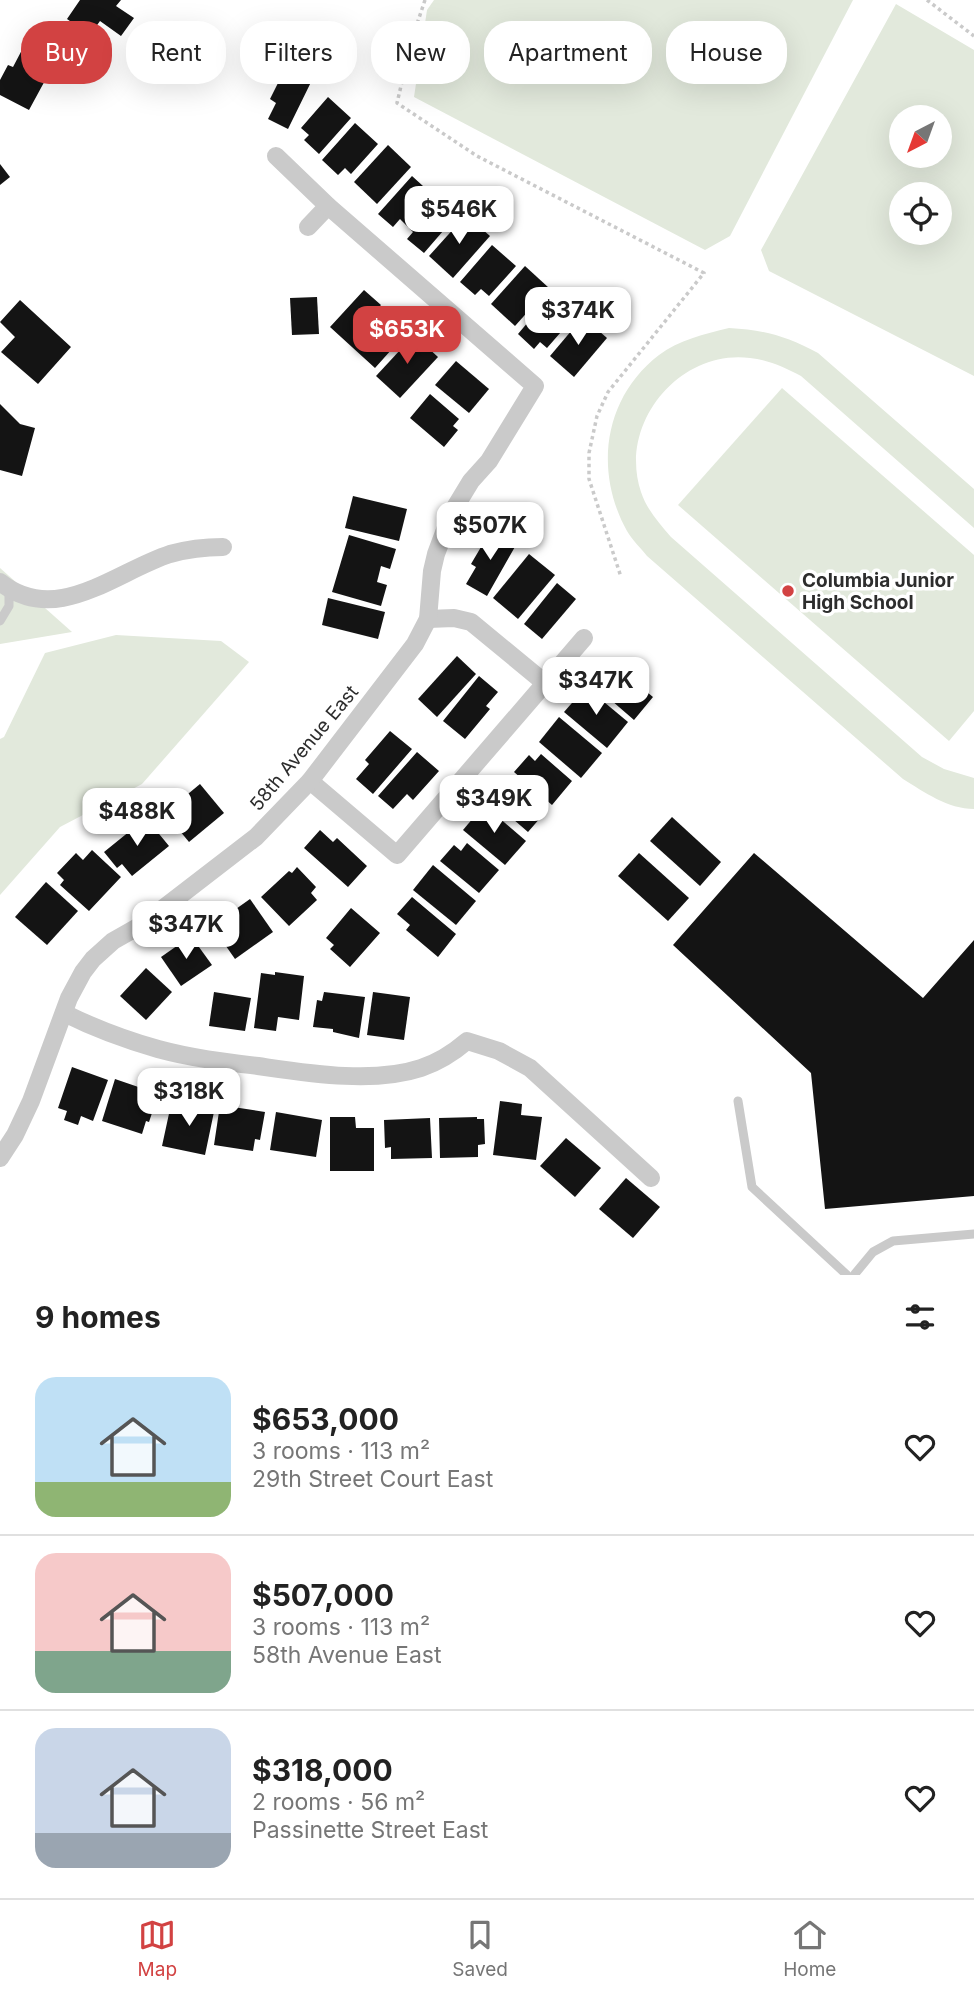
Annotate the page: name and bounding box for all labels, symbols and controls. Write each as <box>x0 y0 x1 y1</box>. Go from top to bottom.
chip: Buy <box>21 21 112 84</box>
chip: Rent <box>126 21 226 84</box>
chip: Filters <box>240 21 357 84</box>
chip: New <box>371 21 470 84</box>
chip: Apartment <box>484 21 652 84</box>
chip: House <box>666 21 787 84</box>
north arrow <box>889 105 952 168</box>
map controls <box>889 105 952 245</box>
button: locate <box>889 182 952 245</box>
pin: $546K <box>410 187 508 246</box>
text: $546K <box>421 195 497 223</box>
pin: $374K <box>529 288 627 347</box>
text: $374K <box>541 296 615 324</box>
pin: $653K <box>358 306 456 366</box>
text: $653K <box>369 315 445 343</box>
pin: $507K <box>441 503 539 562</box>
text: $507K <box>453 511 527 539</box>
place label: Columbia Junior High School <box>802 569 954 614</box>
marker: Columbia Junior High School <box>780 583 796 599</box>
pin: $347K <box>547 658 645 717</box>
text: $347K <box>558 666 634 694</box>
street label: 58th Avenue East <box>245 681 363 815</box>
pin: $349K <box>445 776 543 835</box>
text: $349K <box>456 784 532 812</box>
pin: $488K <box>88 788 186 848</box>
text: $488K <box>98 797 176 825</box>
pin: $347K <box>137 902 235 961</box>
text: $347K <box>148 910 224 938</box>
pin: $318K <box>140 1068 238 1128</box>
text: $318K <box>153 1077 225 1105</box>
icon: filters <box>901 1298 939 1336</box>
text: 9 homes <box>35 1299 161 1335</box>
text: $653,000 <box>252 1401 399 1437</box>
icon: home <box>91 1405 175 1489</box>
icon: heart <box>901 1428 939 1466</box>
text: 3 rooms · 113 m² <box>252 1437 430 1465</box>
text: 29th Street Court East <box>252 1465 493 1493</box>
text: $507,000 <box>252 1577 394 1613</box>
icon: home <box>91 1581 175 1665</box>
icon: heart <box>901 1604 939 1642</box>
text: 3 rooms · 113 m² <box>252 1613 430 1641</box>
text: 58th Avenue East <box>252 1641 441 1669</box>
text: $318,000 <box>252 1752 393 1788</box>
icon: home <box>91 1756 175 1840</box>
icon: heart <box>901 1779 939 1817</box>
text: 2 rooms · 56 m² <box>252 1788 425 1816</box>
text: Passinette Street East <box>252 1816 488 1844</box>
tab: Map <box>138 1916 177 1981</box>
tab: Saved <box>452 1916 508 1981</box>
tab: Home <box>783 1916 836 1981</box>

